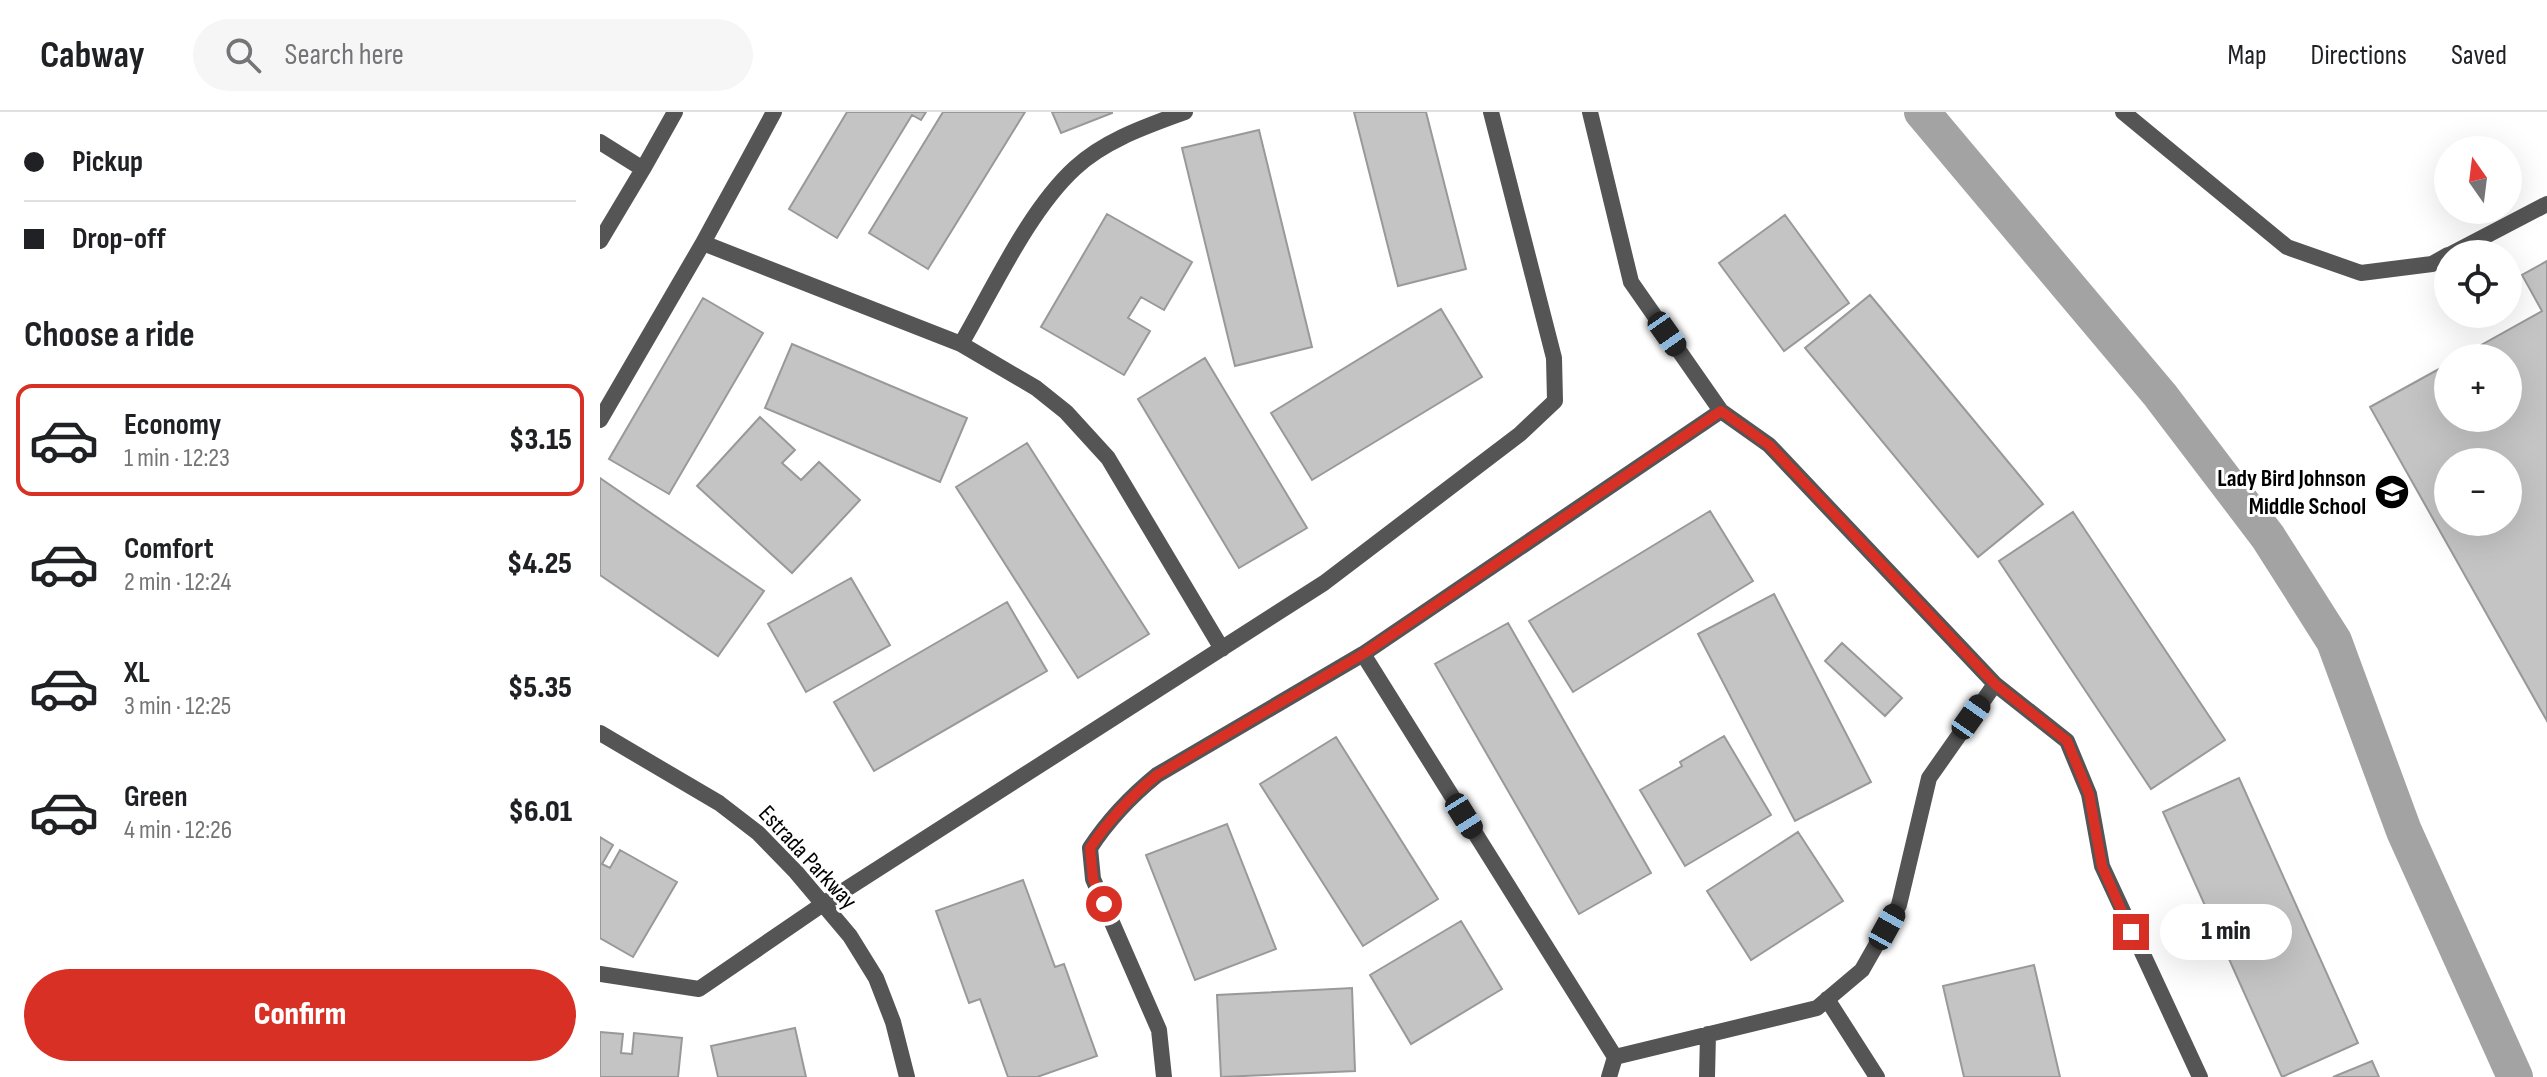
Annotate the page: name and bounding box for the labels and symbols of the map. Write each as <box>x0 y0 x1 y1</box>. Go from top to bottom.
north arrow <box>2434 136 2522 224</box>
car <box>1643 307 1691 361</box>
place label: Lady Bird Johnson Middle School <box>2217 464 2366 521</box>
school or university icon: Lady Bird Johnson Middle School <box>2373 473 2411 511</box>
car <box>1947 690 1995 744</box>
car <box>1441 789 1487 843</box>
street label: Estrada Parkway <box>752 799 863 915</box>
route start <box>1086 886 1122 922</box>
car <box>1865 900 1909 954</box>
callout: 1 min <box>2159 904 2291 960</box>
route end <box>2113 914 2149 950</box>

